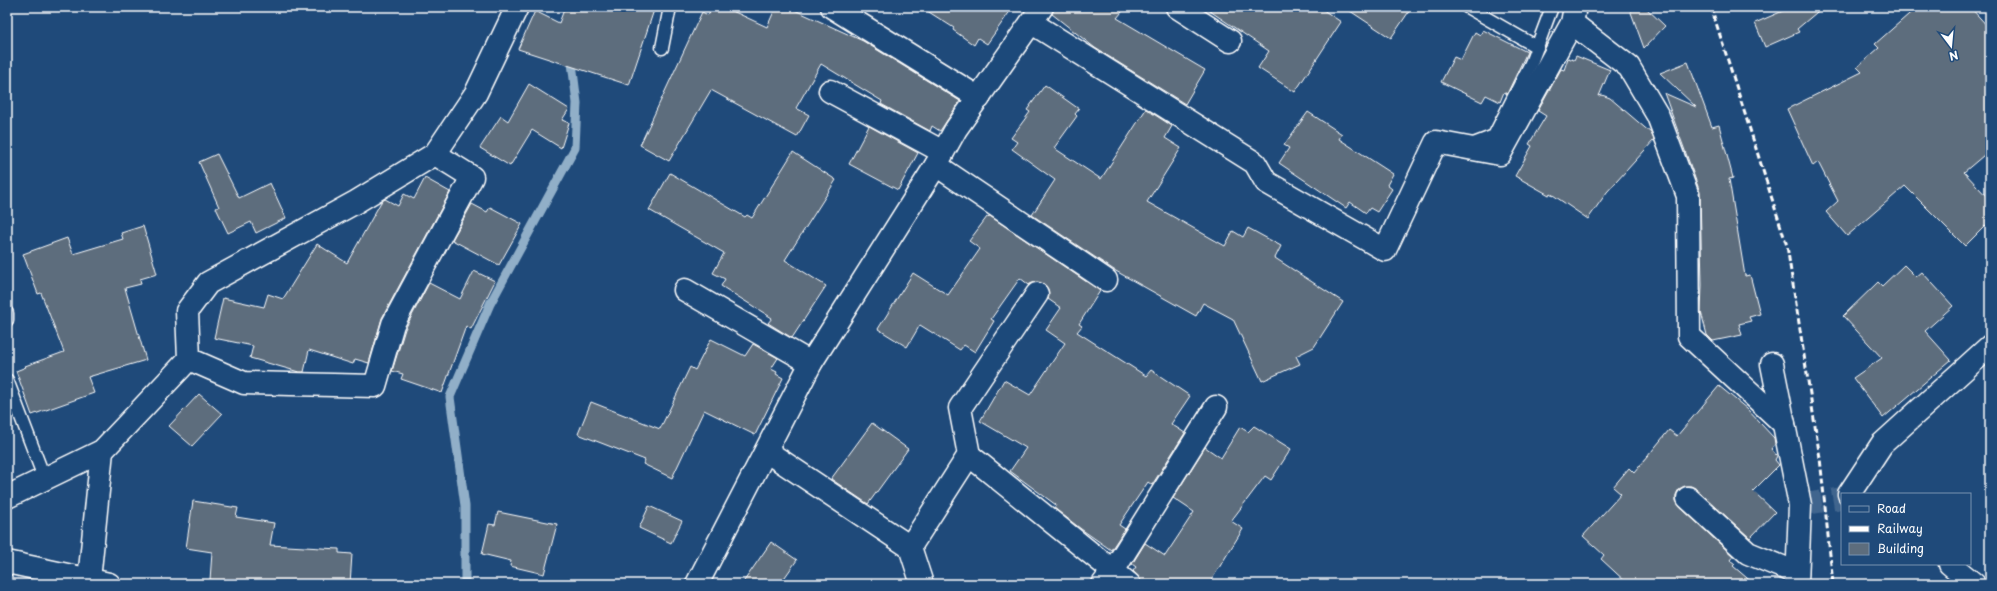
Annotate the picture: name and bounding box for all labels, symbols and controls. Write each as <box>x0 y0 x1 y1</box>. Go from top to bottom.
north arrow <box>1931 26 1971 66</box>
text: N <box>1947 47 1960 66</box>
legend <box>1841 493 1971 565</box>
text: Road <box>1877 499 1906 517</box>
text: Railway <box>1877 519 1923 537</box>
text: Building <box>1877 539 1924 557</box>

